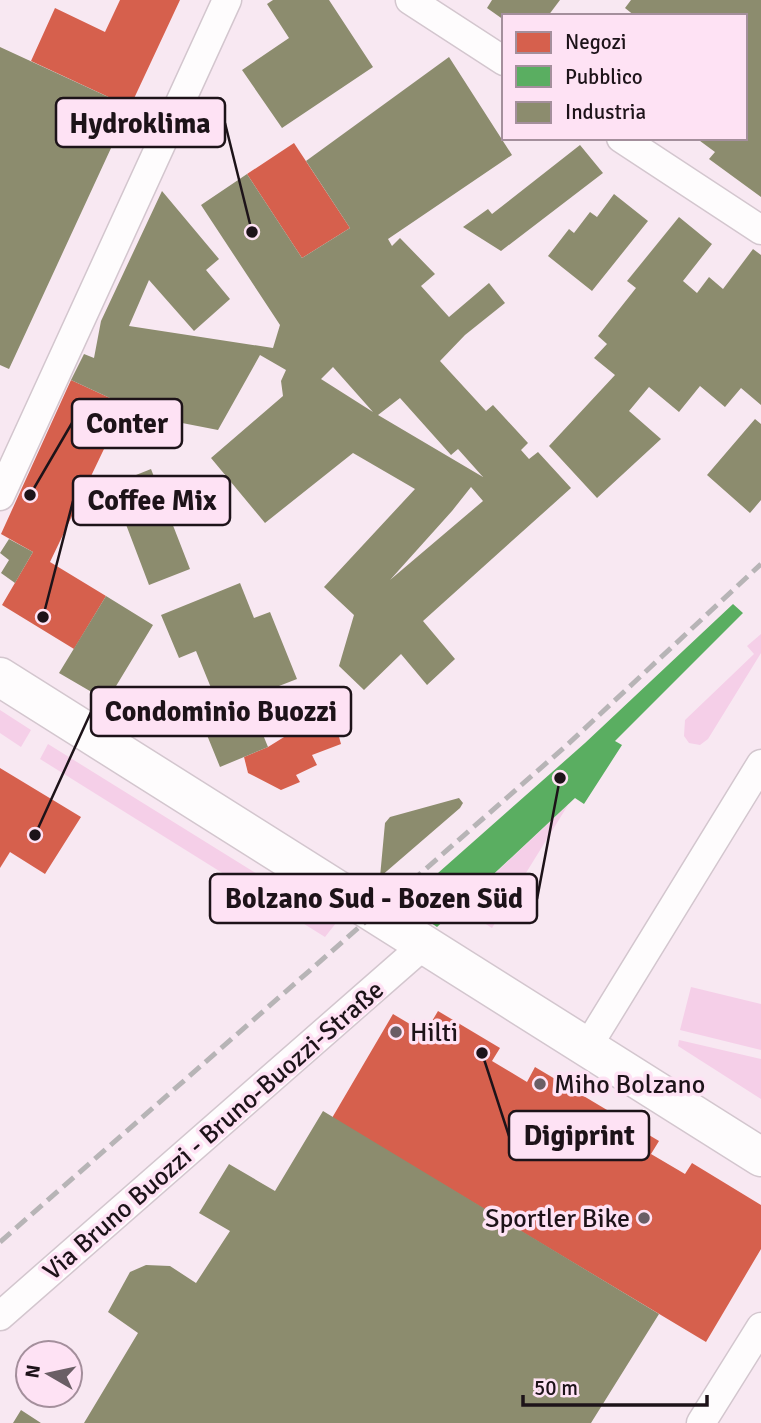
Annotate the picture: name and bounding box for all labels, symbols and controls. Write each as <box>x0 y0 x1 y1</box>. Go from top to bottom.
legend <box>502 14 747 140</box>
text: Negozi <box>565 29 627 55</box>
text: Pubblico <box>565 64 643 90</box>
callout: Hydroklima <box>56 98 225 147</box>
text: Industria <box>565 99 646 125</box>
text: Hydroklima <box>69 107 211 141</box>
callout: Conter <box>72 399 182 448</box>
text: Conter <box>86 407 169 441</box>
callout: Coffee Mix <box>73 476 230 525</box>
text: Coffee Mix <box>87 484 217 518</box>
callout: Condominio Buozzi <box>91 687 351 736</box>
text: Condominio Buozzi <box>105 695 337 729</box>
callout: Bolzano Sud - Bozen Süd <box>210 874 537 923</box>
text: Bolzano Sud - Bozen Süd <box>225 882 523 916</box>
street label: Via Bruno Buozzi - Bruno-Buozzi-Straße <box>37 974 391 1287</box>
place label: Hilti <box>410 1017 458 1049</box>
marker: Hilti <box>388 1024 404 1040</box>
place label: Miho Bolzano <box>554 1069 705 1101</box>
marker: Miho Bolzano <box>532 1076 548 1092</box>
callout: Digiprint <box>509 1111 649 1160</box>
text: Digiprint <box>523 1119 635 1153</box>
place label: Sportler Bike <box>485 1203 630 1235</box>
marker: Sportler Bike <box>636 1210 652 1226</box>
north arrow <box>14 1339 84 1409</box>
text: N <box>20 1363 46 1380</box>
scale bar <box>523 1364 707 1408</box>
text: 50 m <box>534 1375 578 1401</box>

